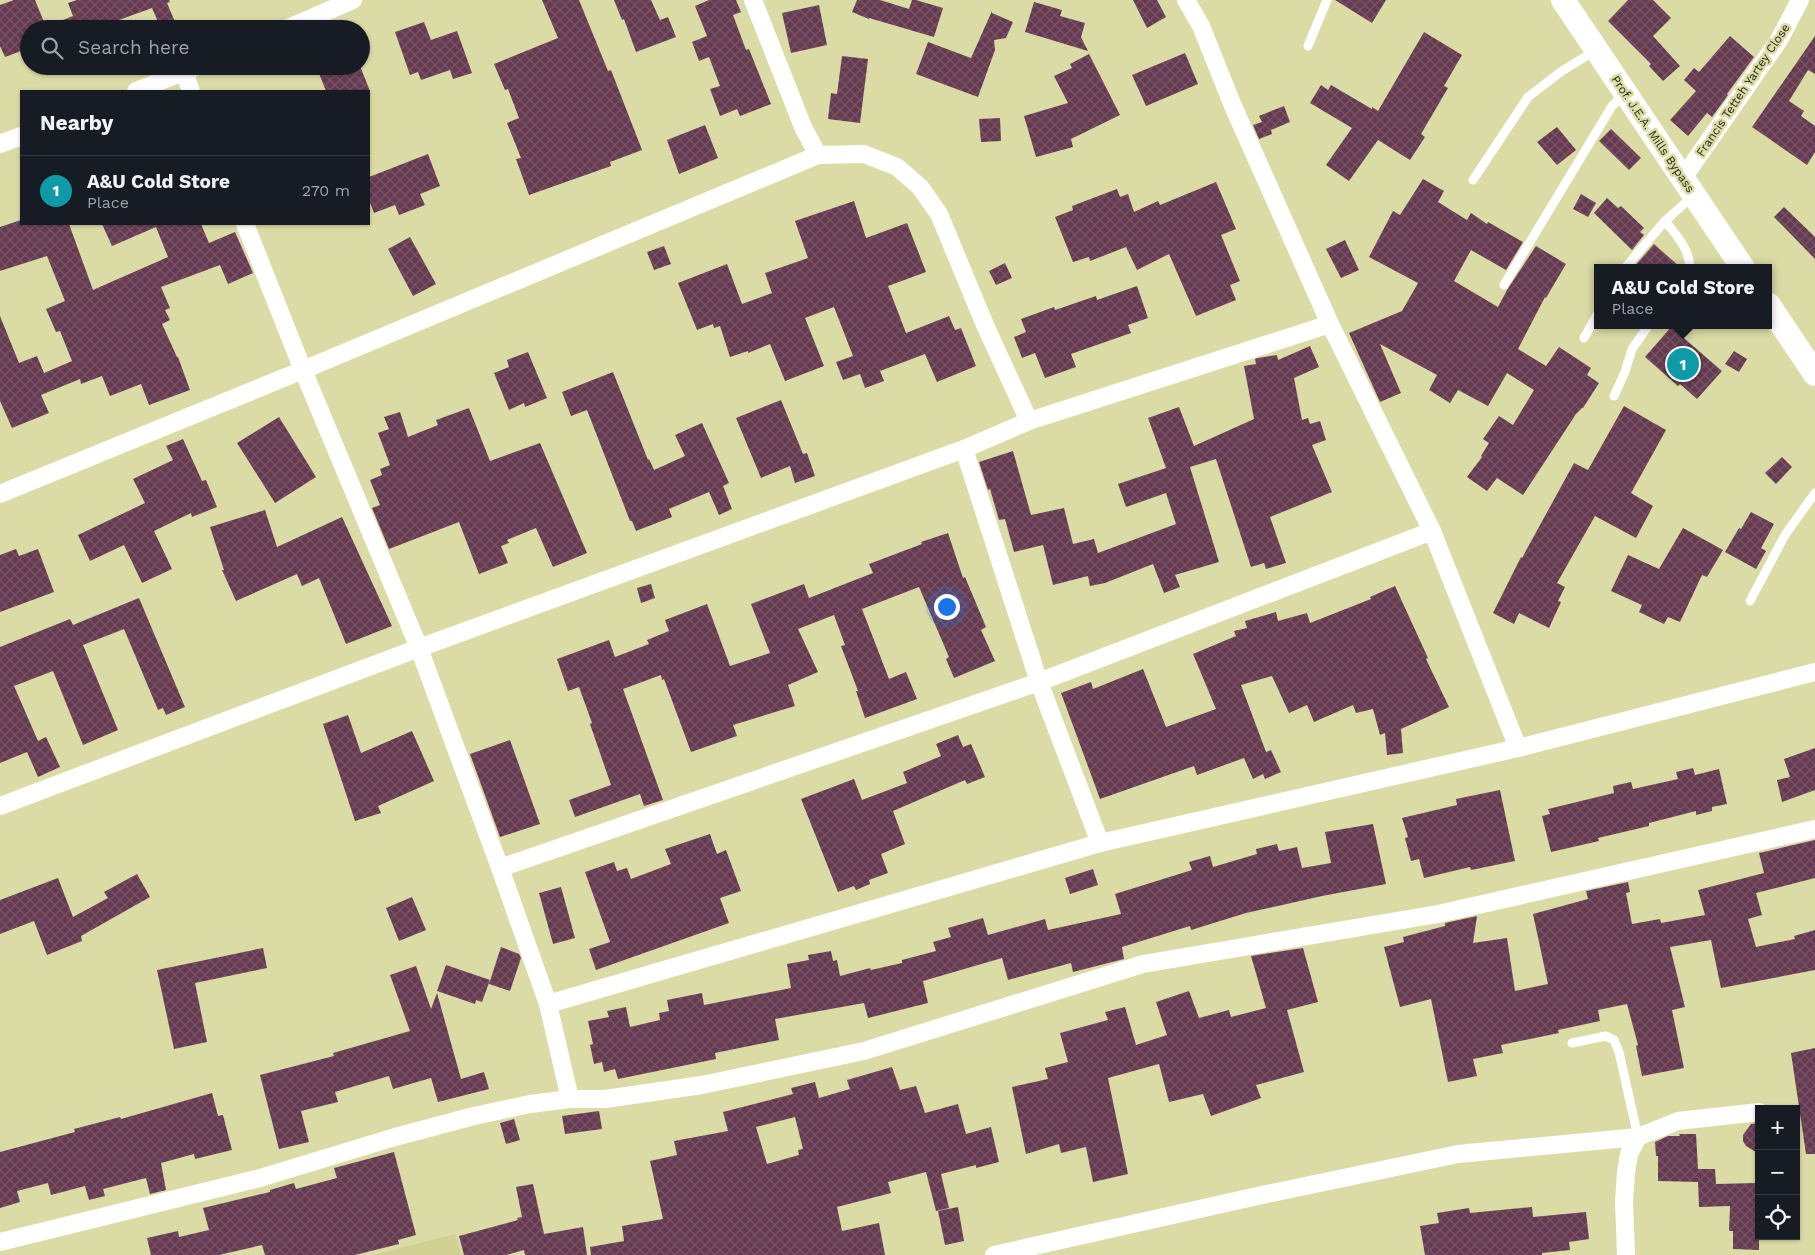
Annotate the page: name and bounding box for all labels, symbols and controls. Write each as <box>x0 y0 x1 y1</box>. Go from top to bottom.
search box <box>20 20 370 75</box>
street label: Francis Tetteh Yartey Close <box>1693 21 1793 159</box>
icon: search <box>38 34 66 62</box>
text: Search here <box>78 36 189 59</box>
street label: Prof. J.E.A. Mills Bypass <box>1609 73 1697 195</box>
text: Nearby <box>40 110 113 135</box>
text: A&U Cold Store <box>87 170 230 193</box>
text: 1 <box>53 181 59 200</box>
text: 270 m <box>302 181 350 200</box>
text: Place <box>87 193 129 212</box>
popup <box>1594 264 1772 329</box>
text: A&U Cold Store <box>1612 276 1754 299</box>
text: Place <box>1612 299 1653 318</box>
pin: 1 <box>1667 345 1699 383</box>
your location <box>934 594 960 620</box>
map controls <box>1755 1105 1800 1240</box>
button: + <box>1755 1105 1800 1150</box>
button: − <box>1755 1150 1800 1195</box>
button: locate <box>1755 1195 1800 1240</box>

